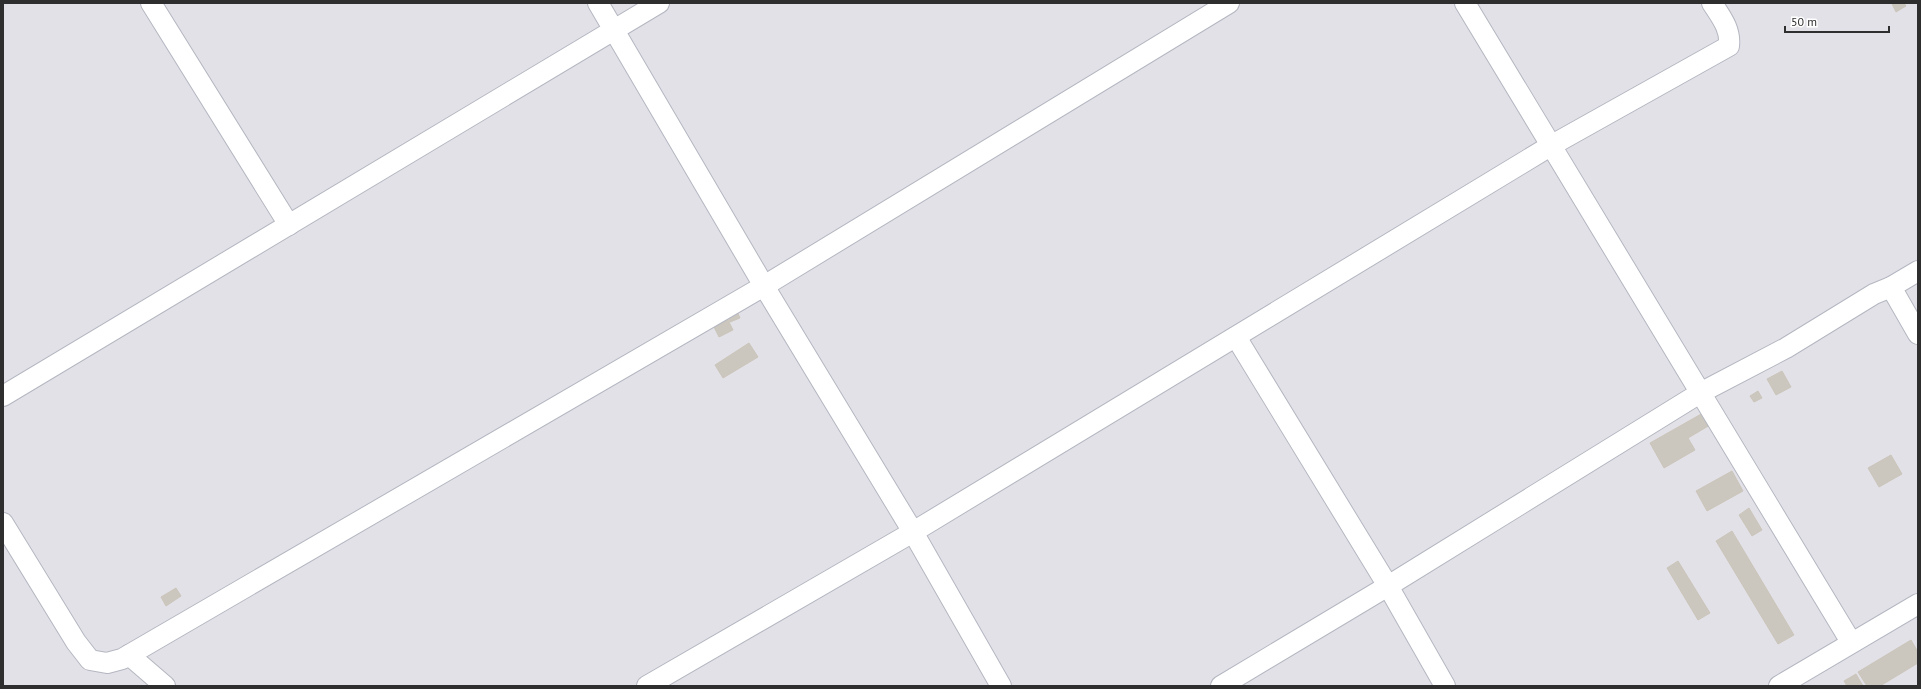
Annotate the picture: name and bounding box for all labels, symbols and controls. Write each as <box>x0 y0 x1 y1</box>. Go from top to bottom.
scale bar <box>1785 8 1889 34</box>
text: 50 m <box>1791 14 1817 29</box>

